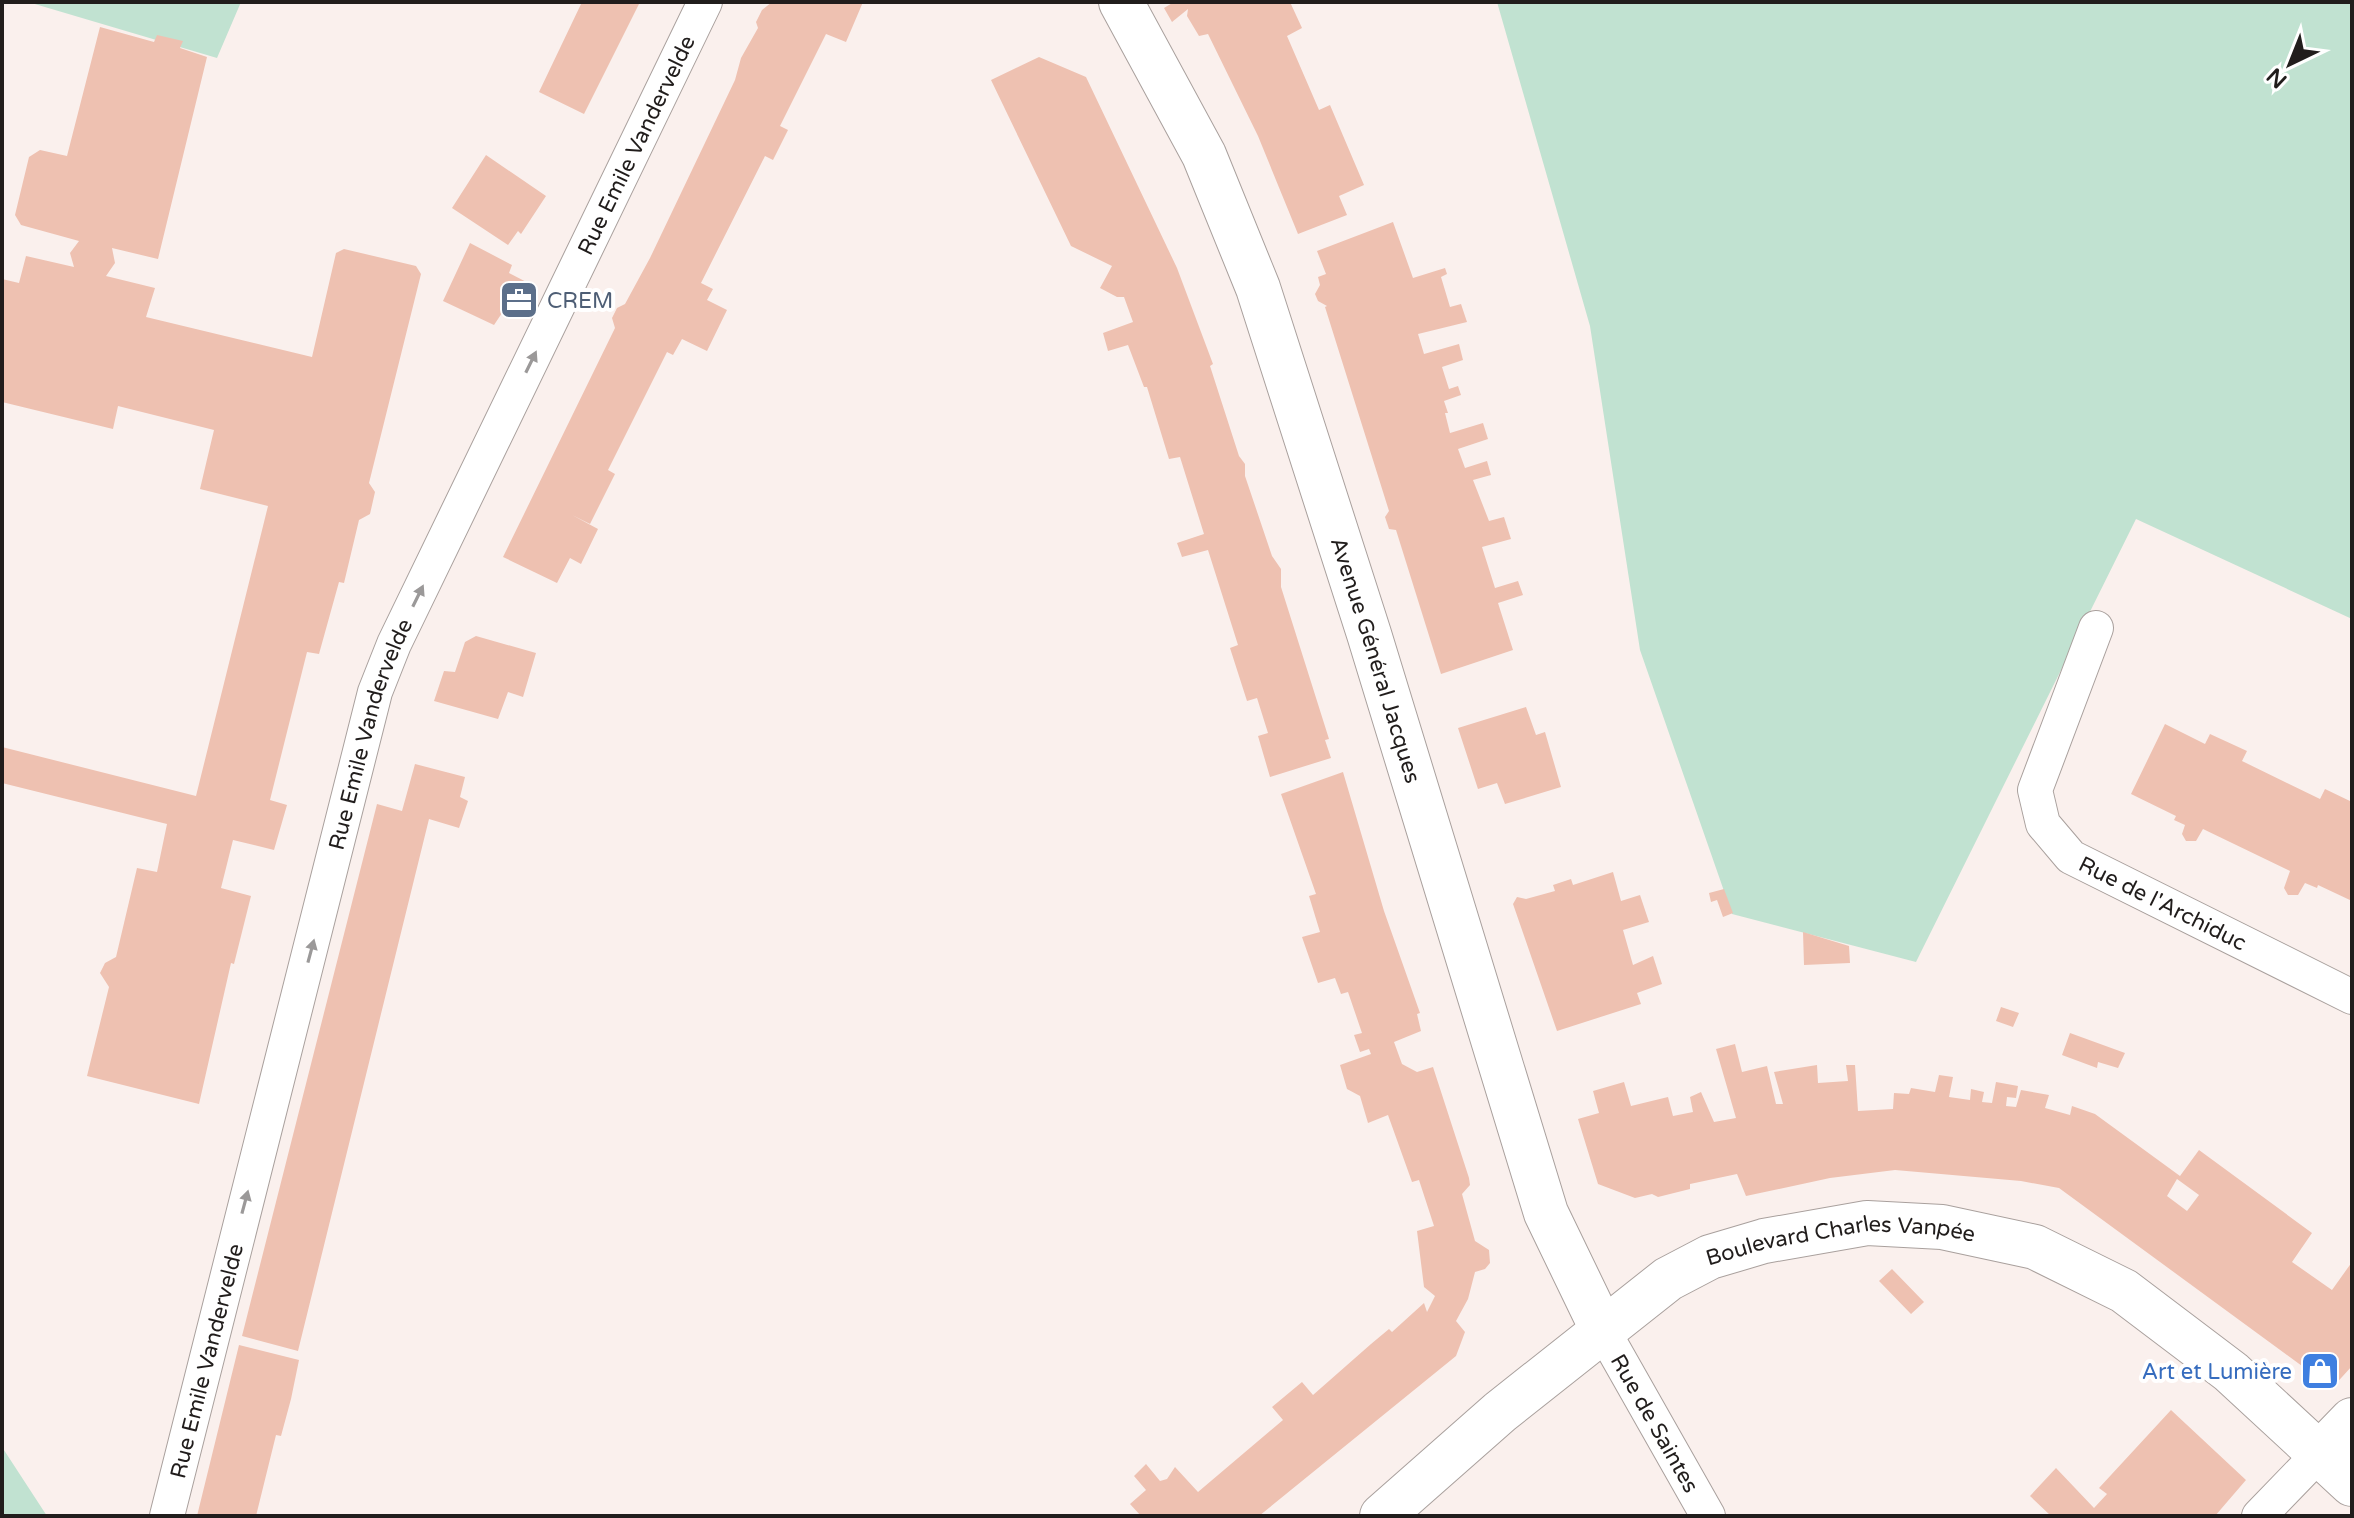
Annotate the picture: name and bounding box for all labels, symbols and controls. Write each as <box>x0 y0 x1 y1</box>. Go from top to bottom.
north arrow <box>2250 24 2330 104</box>
street label: Rue Emile Vandervelde <box>572 31 701 259</box>
text: N <box>2262 62 2292 93</box>
office icon: CREM <box>498 279 540 321</box>
place label: CREM <box>547 288 613 314</box>
one-way arrow <box>524 350 538 373</box>
street label: Avenue Général Jacques <box>1325 534 1426 786</box>
one-way arrow <box>411 584 425 607</box>
street label: Rue Emile Vandervelde <box>324 614 418 853</box>
street label: Rue de l'Archiduc <box>2074 851 2251 956</box>
one-way arrow <box>305 938 317 963</box>
one-way arrow <box>240 1190 252 1215</box>
street label: Boulevard Charles Vanpée <box>1703 1211 1978 1272</box>
street label: Rue Emile Vandervelde <box>165 1241 249 1481</box>
street label: Rue de Saintes <box>1605 1350 1704 1497</box>
shop icon: Art et Lumière <box>2299 1350 2341 1392</box>
place label: Art et Lumière <box>2142 1359 2292 1385</box>

